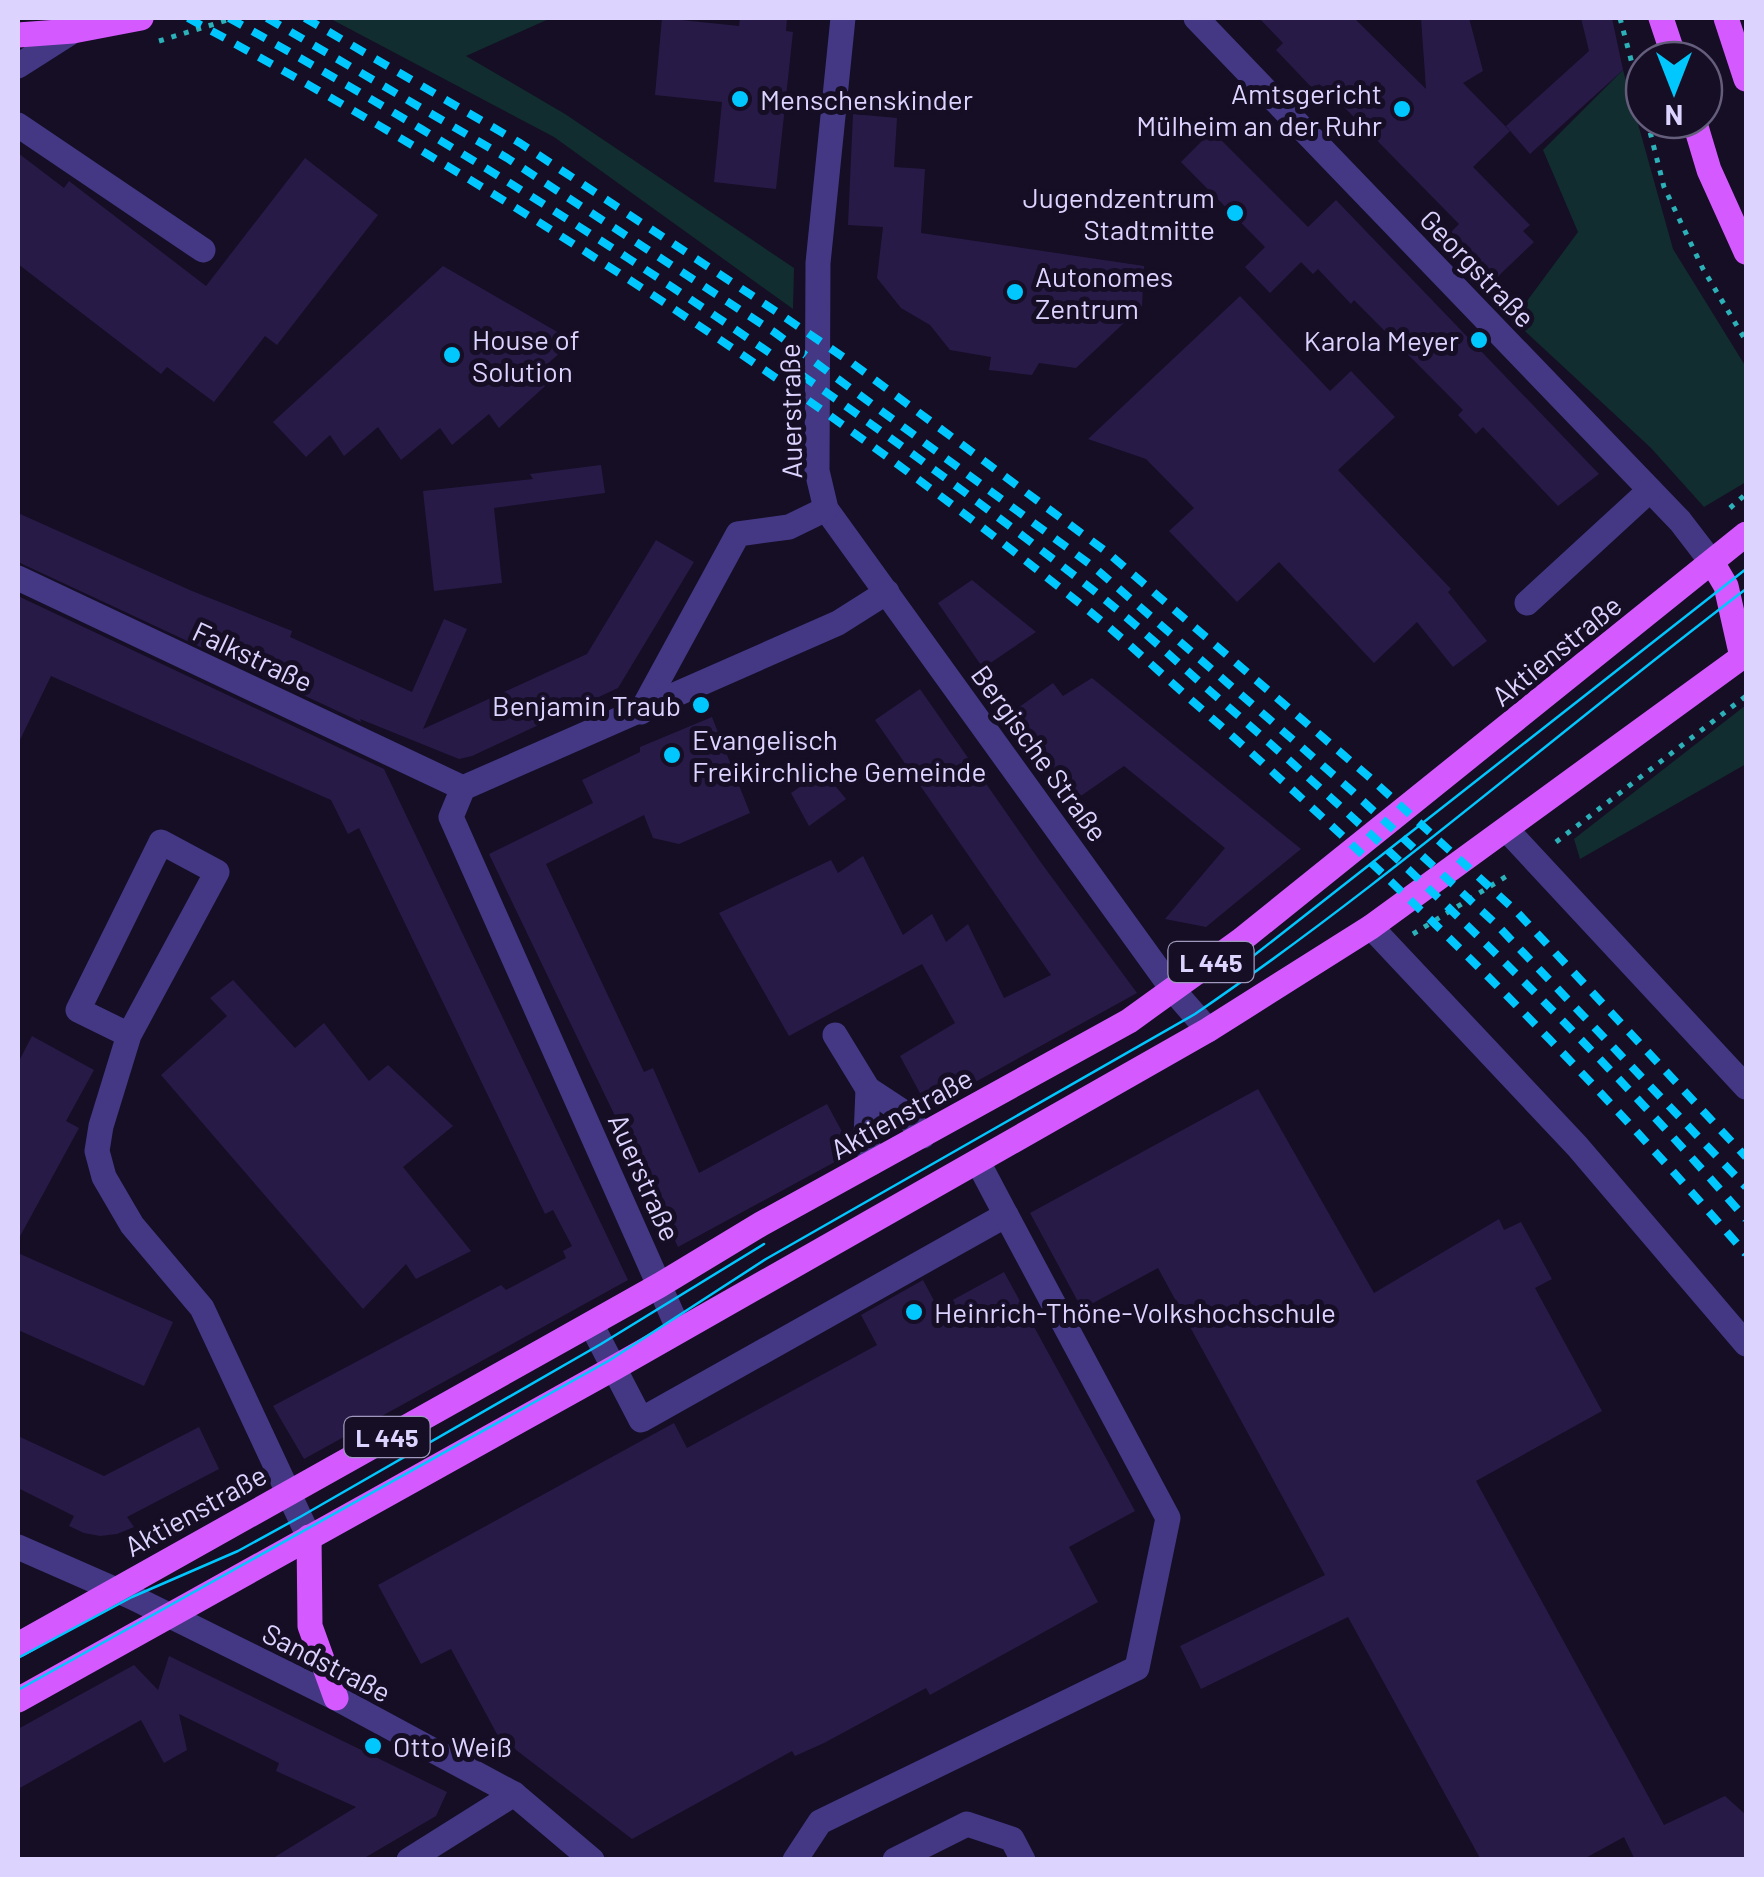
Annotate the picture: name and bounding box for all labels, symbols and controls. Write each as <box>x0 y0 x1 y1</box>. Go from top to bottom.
north arrow <box>1624 40 1724 140</box>
place label: Amtsgericht Mülheim an der Ruhr <box>1136 76 1382 142</box>
place label: Menschenskinder <box>760 82 973 116</box>
marker: Menschenskinder <box>729 88 751 110</box>
marker: Amtsgericht Mülheim an der Ruhr <box>1391 98 1413 120</box>
text: N <box>1665 99 1683 133</box>
place label: Jugendzentrum Stadtmitte <box>1023 180 1215 246</box>
marker: Jugendzentrum Stadtmitte <box>1224 202 1246 224</box>
street label: Georgstraße <box>1413 202 1543 334</box>
place label: Autonomes Zentrum <box>1035 259 1173 325</box>
marker: Autonomes Zentrum <box>1004 281 1026 303</box>
place label: House of Solution <box>472 322 580 388</box>
place label: Karola Meyer <box>1304 323 1459 357</box>
marker: Karola Meyer <box>1468 329 1490 351</box>
street label: Auerstraße <box>772 343 808 479</box>
marker: House of Solution <box>441 344 463 366</box>
street label: Aktienstraße <box>1484 587 1628 713</box>
street label: Falkstraße <box>188 613 318 699</box>
street label: Bergische Straße <box>965 658 1115 848</box>
place label: Benjamin Traub <box>492 688 681 722</box>
marker: Benjamin Traub <box>690 694 712 716</box>
place label: Evangelisch Freikirchliche Gemeinde <box>692 722 986 788</box>
marker: Evangelisch Freikirchliche Gemeinde <box>661 744 683 766</box>
road number: L 445 <box>1168 942 1254 982</box>
street label: Aktienstraße <box>824 1060 978 1166</box>
street label: Auerstraße <box>602 1108 688 1246</box>
place label: Heinrich-Thöne-Volkshochschule <box>934 1295 1336 1329</box>
marker: Heinrich-Thöne-Volkshochschule <box>903 1301 925 1323</box>
road number: L 445 <box>344 1417 430 1457</box>
street label: Aktienstraße <box>118 1457 272 1563</box>
street label: Sandstraße <box>257 1615 397 1709</box>
place label: Otto Weiß <box>393 1729 512 1763</box>
marker: Otto Weiß <box>362 1735 384 1757</box>

